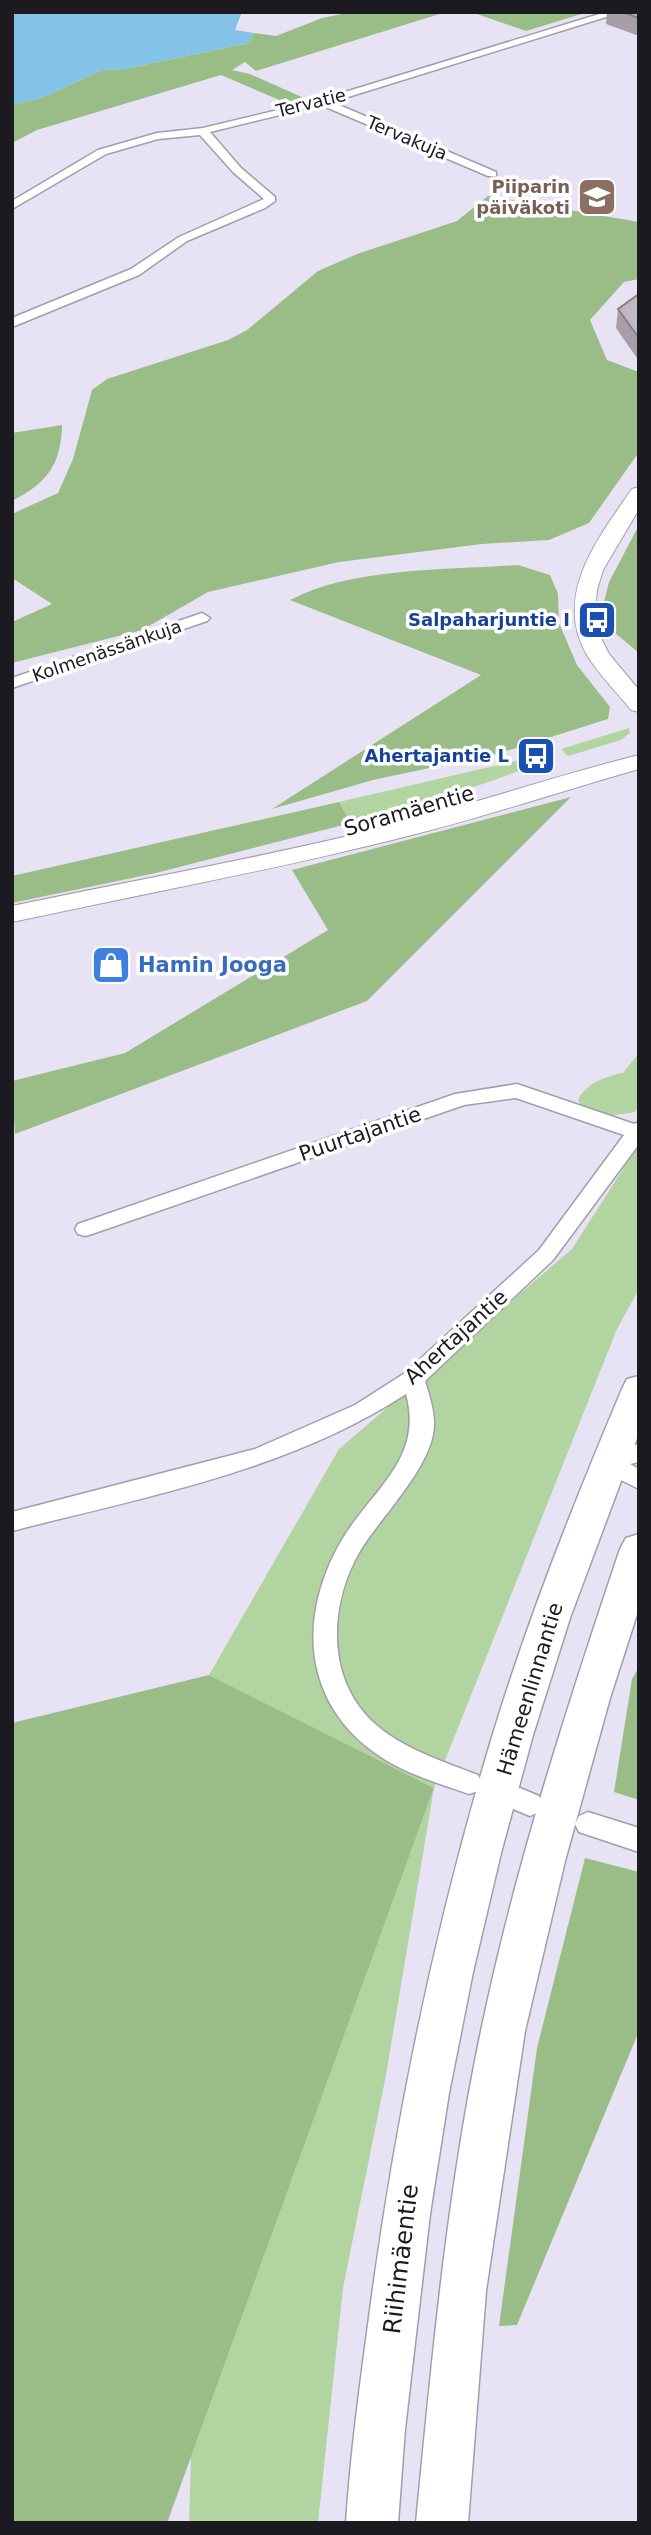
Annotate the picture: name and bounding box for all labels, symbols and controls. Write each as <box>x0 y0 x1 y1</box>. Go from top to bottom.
street label: Tervatie <box>273 84 348 122</box>
street label: Tervakuja <box>363 111 451 164</box>
place label: Piiparin päiväkoti <box>476 176 570 218</box>
school or university icon: Piiparin päiväkoti <box>576 176 618 218</box>
bus stop icon: Salpaharjuntie I <box>576 599 618 641</box>
place label: Salpaharjuntie I <box>408 609 570 630</box>
street label: Kolmenässänkuja <box>29 615 184 686</box>
bus stop icon: Ahertajantie L <box>515 735 557 777</box>
place label: Ahertajantie L <box>365 745 509 766</box>
street label: Soramäentie <box>341 781 477 841</box>
shop icon: Hamin Jooga <box>90 944 132 986</box>
place label: Hamin Jooga <box>138 953 287 977</box>
street label: Puurtajantie <box>296 1102 424 1166</box>
street label: Ahertajantie <box>400 1285 512 1389</box>
street label: Hämeenlinnantie <box>492 1600 568 1778</box>
street label: Riihimäentie <box>378 2182 424 2336</box>

